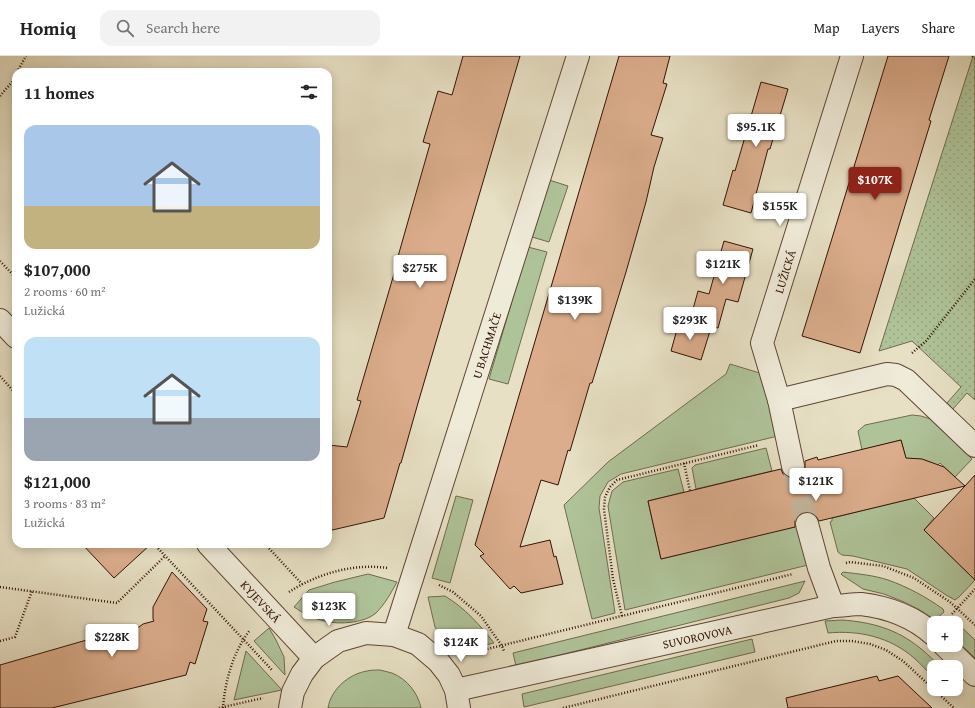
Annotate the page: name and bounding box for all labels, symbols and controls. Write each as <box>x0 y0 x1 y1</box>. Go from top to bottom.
search box <box>100 10 380 46</box>
text: Homiq <box>20 14 76 42</box>
icon: search <box>114 17 136 39</box>
text: Search here <box>146 17 220 38</box>
text: Map <box>814 18 840 38</box>
text: Layers <box>862 18 900 38</box>
text: Share <box>922 18 955 38</box>
text: 11 homes <box>24 80 95 105</box>
icon: filters <box>298 81 320 103</box>
pin: $95.1K <box>723 114 789 148</box>
text: $95.1K <box>737 117 775 136</box>
icon: home <box>136 151 208 223</box>
pin: $107K <box>847 167 903 201</box>
text: $107K <box>857 170 893 189</box>
pin: $155K <box>752 193 808 227</box>
text: $155K <box>762 196 798 215</box>
street label: LUŽICKÁ <box>770 247 799 295</box>
pin: $121K <box>695 251 751 285</box>
text: $121K <box>705 254 741 273</box>
pin: $275K <box>392 255 448 289</box>
text: $107,000 <box>24 257 90 282</box>
text: $275K <box>402 258 438 277</box>
text: 2 rooms · 60 m² <box>24 282 106 301</box>
pin: $139K <box>547 287 603 321</box>
text: $139K <box>557 290 593 309</box>
text: Lužická <box>24 301 65 320</box>
pin: $293K <box>662 307 718 341</box>
street label: U BACHMAČE <box>468 310 505 381</box>
text: $293K <box>672 310 708 329</box>
icon: home <box>136 363 208 435</box>
pin: $121K <box>788 468 844 502</box>
text: $121,000 <box>24 469 90 494</box>
text: $121K <box>798 471 834 490</box>
text: 3 rooms · 83 m² <box>24 494 106 513</box>
text: Lužická <box>24 513 65 532</box>
street label: KYJEVSKÁ <box>237 576 286 627</box>
pin: $123K <box>301 593 357 627</box>
text: $123K <box>311 596 347 615</box>
map controls <box>927 616 963 696</box>
button: + <box>927 616 963 652</box>
street label: SUVOROVOVA <box>661 620 734 652</box>
pin: $228K <box>84 624 140 658</box>
text: $228K <box>94 627 130 646</box>
pin: $124K <box>433 629 489 663</box>
text: $124K <box>443 632 479 651</box>
button: − <box>927 660 963 696</box>

